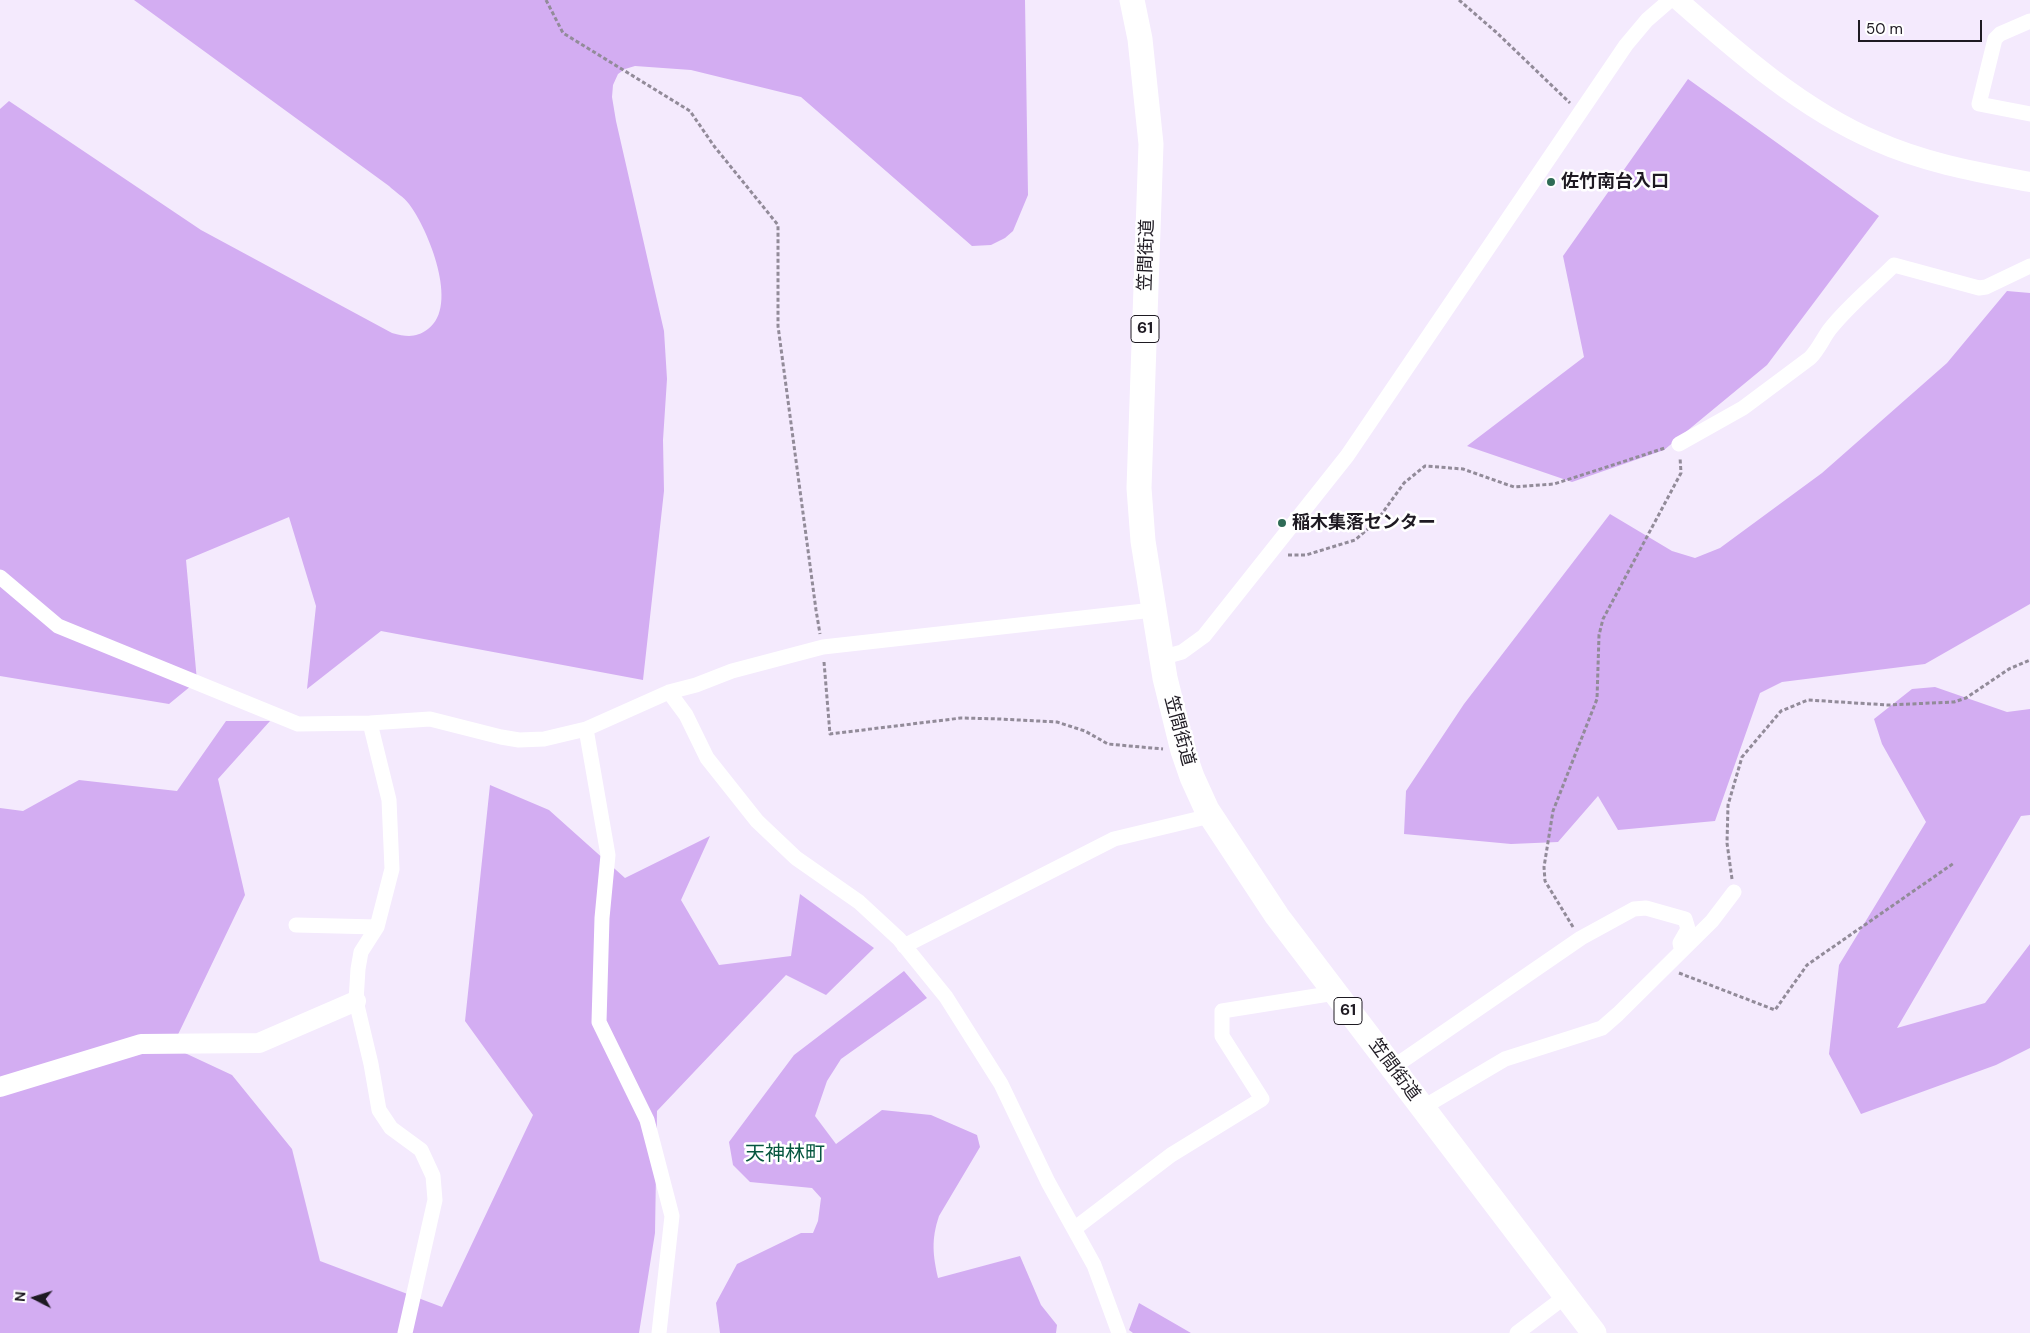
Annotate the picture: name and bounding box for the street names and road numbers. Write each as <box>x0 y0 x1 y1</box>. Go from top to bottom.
street label: 笠間街道 <box>1135 219 1159 291</box>
road number: 61 <box>1131 316 1159 342</box>
street label: 笠間街道 <box>1159 693 1199 769</box>
road number: 61 <box>1334 998 1362 1024</box>
street label: 笠間街道 <box>1364 1035 1424 1105</box>

